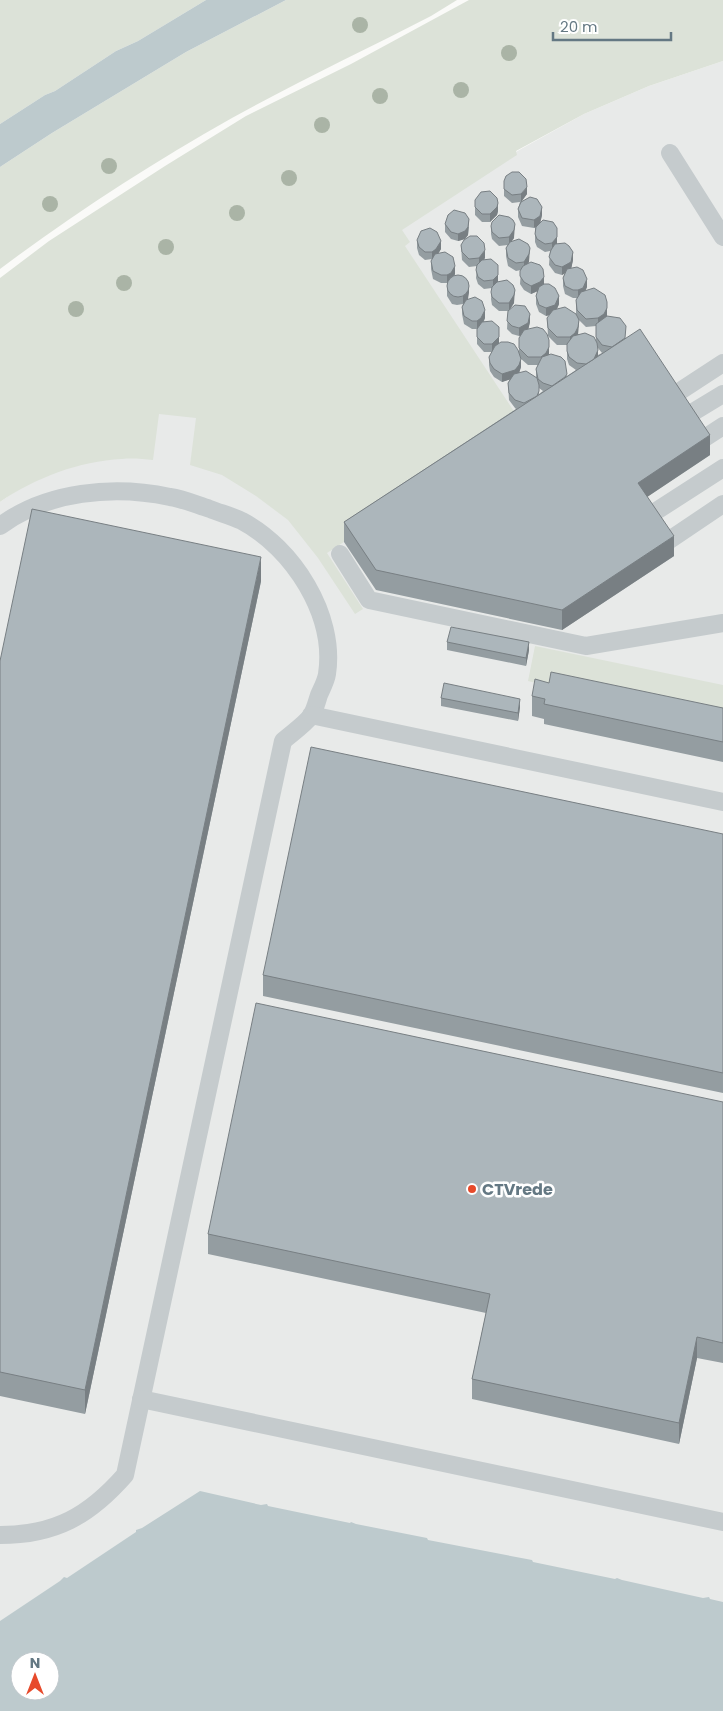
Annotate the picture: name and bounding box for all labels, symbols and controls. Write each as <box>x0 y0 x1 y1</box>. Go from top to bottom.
scale bar <box>553 10 670 42</box>
text: 20 m <box>560 16 598 37</box>
place label: CTVrede <box>482 1178 553 1201</box>
marker: CTVrede <box>466 1183 478 1195</box>
north arrow <box>10 1651 60 1701</box>
text: N <box>30 1653 40 1673</box>

